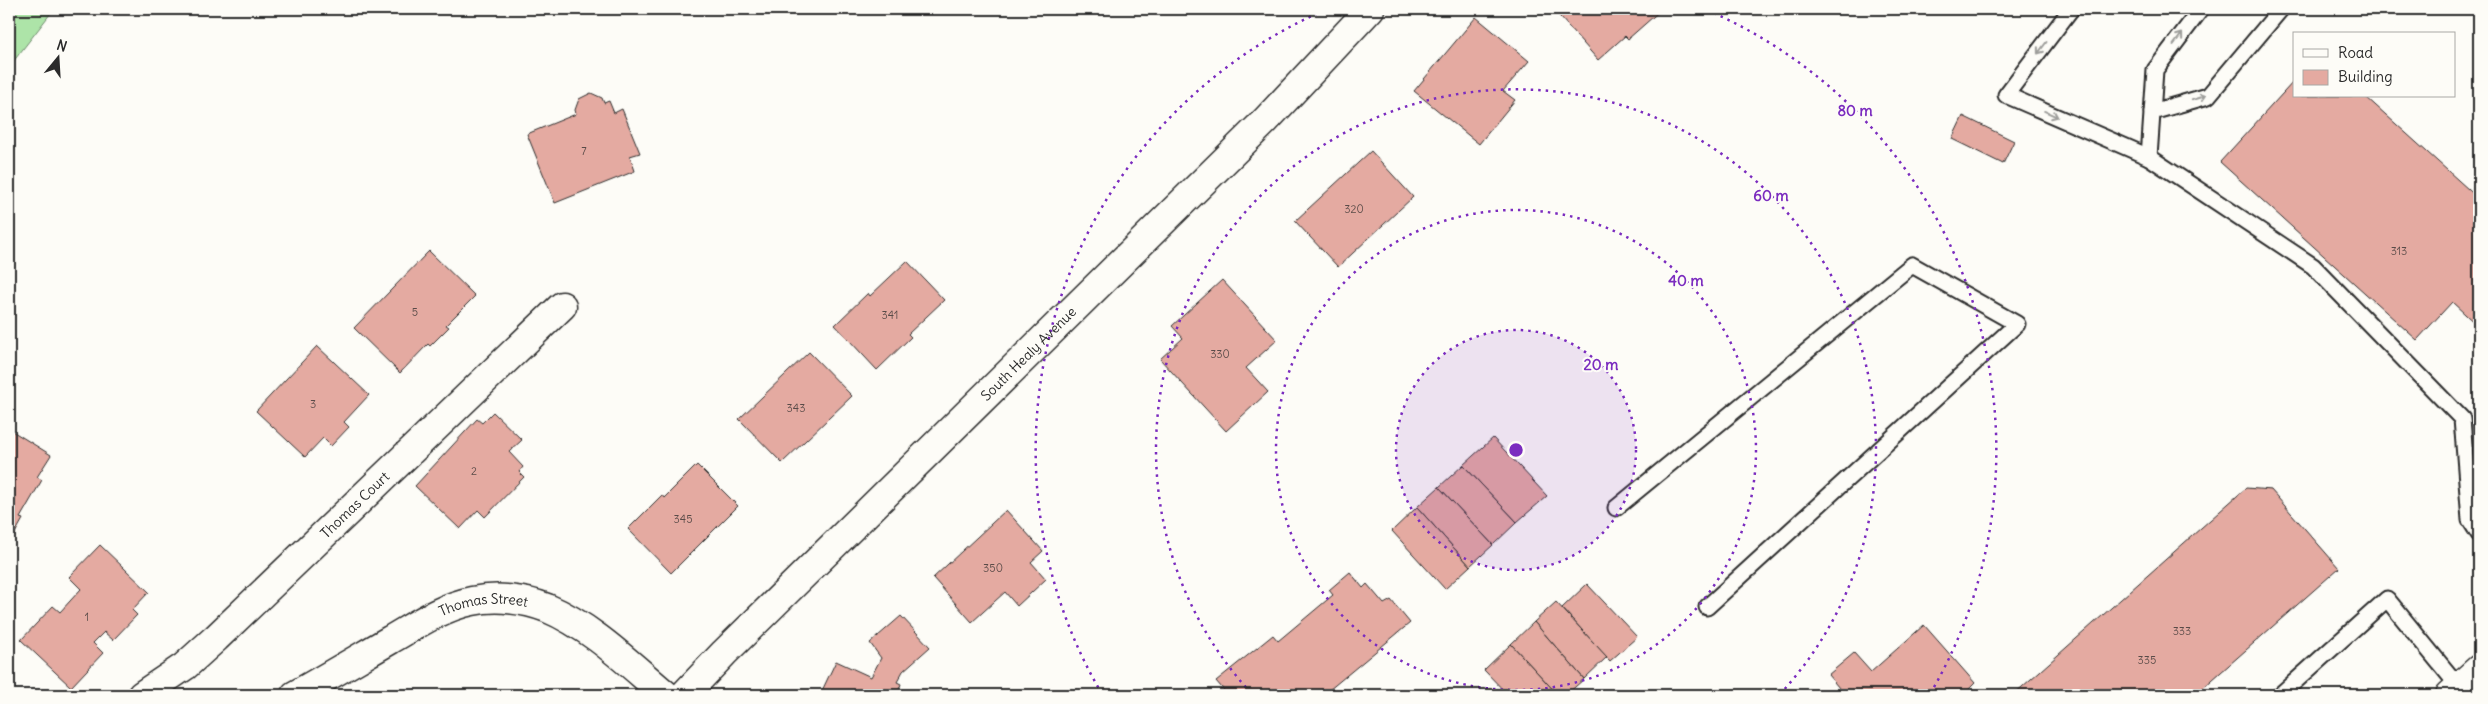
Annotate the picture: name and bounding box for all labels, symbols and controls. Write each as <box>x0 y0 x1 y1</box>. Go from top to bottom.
north arrow <box>32 32 82 82</box>
one-way arrow <box>2173 32 2183 46</box>
legend <box>2293 32 2456 98</box>
text: N <box>55 36 69 56</box>
one-way arrow <box>2036 41 2047 54</box>
text: Road <box>2338 43 2373 62</box>
text: Building <box>2338 67 2393 86</box>
one-way arrow <box>2191 93 2207 103</box>
text: 80 m <box>1837 101 1873 120</box>
one-way arrow <box>2043 110 2058 120</box>
house number: 7 <box>581 144 587 158</box>
text: 60 m <box>1753 186 1789 205</box>
house number: 320 <box>1344 202 1364 216</box>
house number: 313 <box>2391 244 2407 258</box>
text: 40 m <box>1668 271 1704 290</box>
street label: South Healy Avenue <box>977 303 1080 405</box>
house number: 5 <box>412 305 418 319</box>
house number: 341 <box>882 308 898 322</box>
house number: 330 <box>1210 347 1230 361</box>
text: 20 m <box>1584 355 1618 374</box>
house number: 3 <box>310 397 316 411</box>
house number: 343 <box>787 401 805 415</box>
centre of rings <box>1507 441 1525 459</box>
house number: 2 <box>471 464 477 478</box>
street label: Thomas Court <box>317 467 393 542</box>
house number: 345 <box>674 512 692 526</box>
house number: 350 <box>983 561 1003 575</box>
street label: Thomas Street <box>436 590 530 620</box>
house number: 1 <box>85 610 89 624</box>
house number: 333 <box>2173 624 2191 638</box>
house number: 335 <box>2138 653 2156 667</box>

